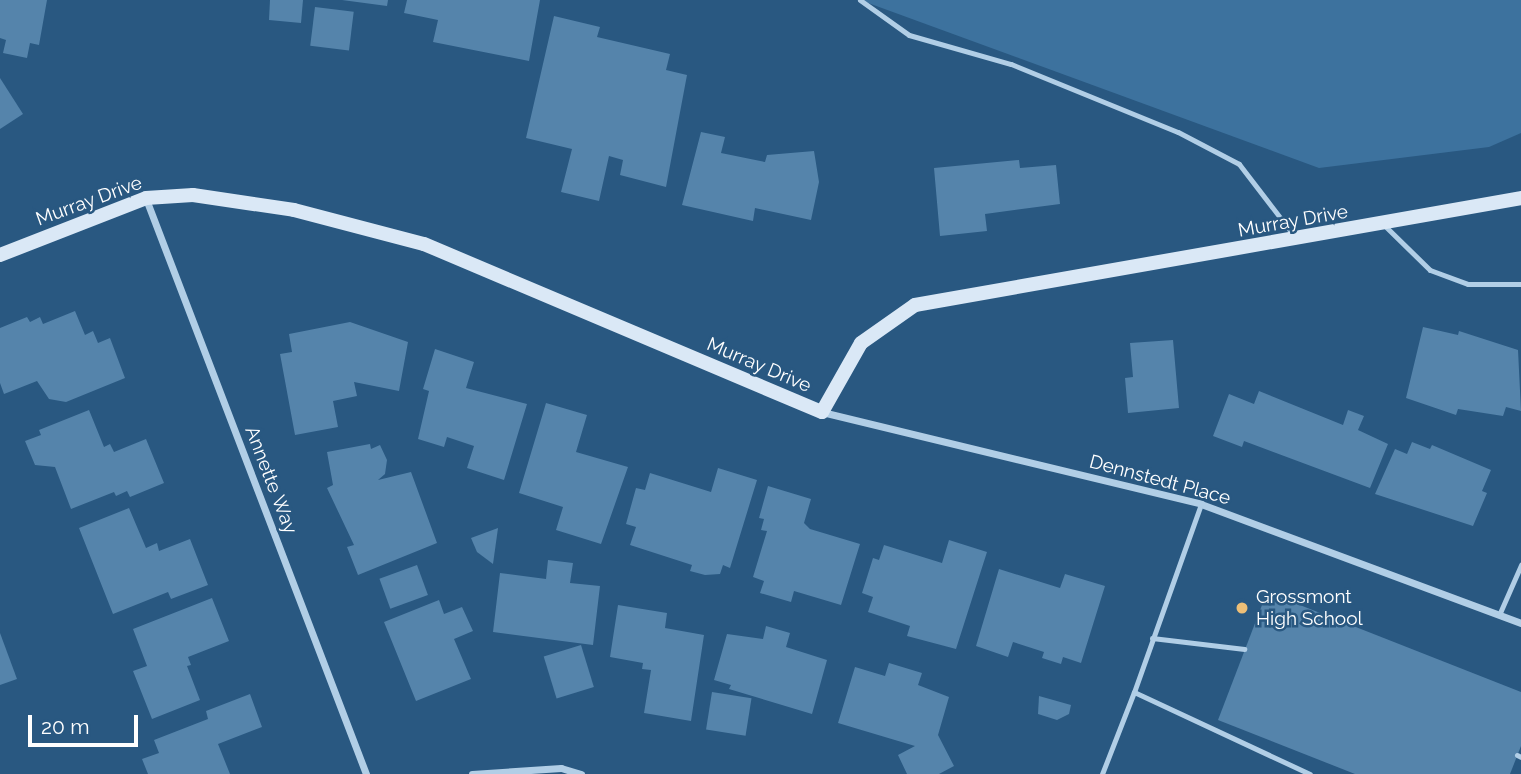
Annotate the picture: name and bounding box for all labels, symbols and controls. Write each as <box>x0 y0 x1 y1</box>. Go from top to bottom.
street label: Murray Drive <box>33 171 145 231</box>
street label: Murray Drive <box>1236 200 1350 242</box>
street label: Murray Drive <box>703 333 815 397</box>
street label: Annette Way <box>240 423 302 537</box>
street label: Dennstedt Place <box>1087 450 1233 510</box>
place label: Grossmont High School <box>1256 586 1363 630</box>
marker: Grossmont High School <box>1234 600 1250 616</box>
scale bar <box>32 700 142 744</box>
text: 20 m <box>41 714 89 739</box>

